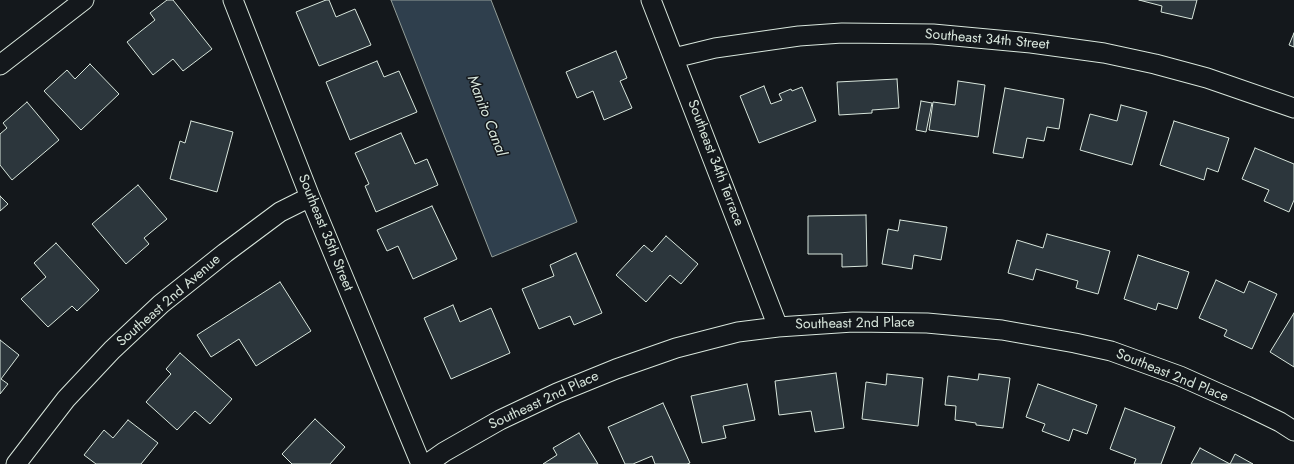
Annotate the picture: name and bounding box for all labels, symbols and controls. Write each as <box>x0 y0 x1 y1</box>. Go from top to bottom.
street label: Southeast 34th Street <box>924 26 1050 54</box>
water label: Manito Canal <box>462 73 510 159</box>
street label: Southeast 34th Terrace <box>683 98 747 228</box>
street label: Southeast 35th Street <box>294 172 356 294</box>
street label: Southeast 2nd Avenue <box>114 251 224 351</box>
street label: Southeast 2nd Place <box>795 315 915 333</box>
street label: Southeast 2nd Place <box>1113 346 1231 406</box>
street label: Southeast 2nd Place <box>486 368 602 434</box>

